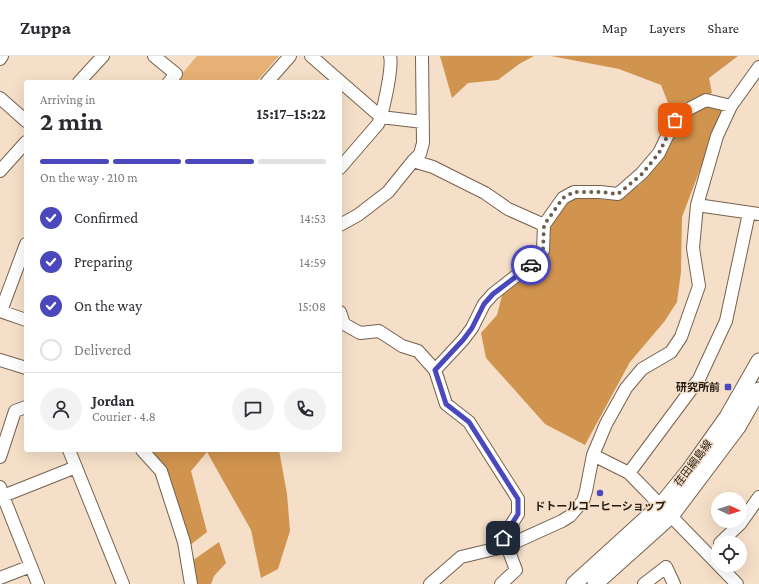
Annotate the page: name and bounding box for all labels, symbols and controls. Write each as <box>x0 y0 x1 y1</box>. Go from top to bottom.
text: Zuppa <box>20 17 71 38</box>
text: Map <box>602 20 627 36</box>
text: Layers <box>649 20 686 36</box>
text: Share <box>708 20 739 36</box>
text: Arriving in <box>40 92 96 107</box>
pin <box>658 103 692 137</box>
text: 15:17–15:22 <box>256 106 326 122</box>
text: 2 min <box>40 107 103 136</box>
icon: bag <box>664 109 686 131</box>
text: On the way · 210 m <box>40 170 138 185</box>
icon: check <box>40 207 62 229</box>
text: Confirmed <box>74 210 138 226</box>
text: 14:53 <box>300 211 326 226</box>
courier <box>511 245 551 285</box>
icon: check <box>40 251 62 273</box>
text: Preparing <box>74 254 133 270</box>
icon: car <box>520 254 542 276</box>
text: 14:59 <box>300 255 326 270</box>
icon: check <box>40 295 62 317</box>
text: On the way <box>74 298 142 314</box>
text: 15:08 <box>298 299 326 314</box>
text: Delivered <box>74 342 131 358</box>
place label: 研究所前 <box>676 381 720 393</box>
marker: 研究所前 <box>723 382 733 392</box>
button: person <box>40 388 82 430</box>
button: chat <box>232 388 274 430</box>
button: phone <box>284 388 326 430</box>
text: Jordan <box>92 393 134 409</box>
text: Courier · 4.8 <box>92 409 156 424</box>
street label: 荏田綱島線 <box>672 437 714 489</box>
marker: ドトールコーヒーショップ <box>595 488 605 498</box>
north arrow <box>711 492 747 528</box>
map controls <box>711 492 747 572</box>
place label: ドトールコーヒーショップ <box>534 500 666 512</box>
pin <box>486 521 520 555</box>
icon: home <box>492 527 514 549</box>
button: locate <box>711 536 747 572</box>

